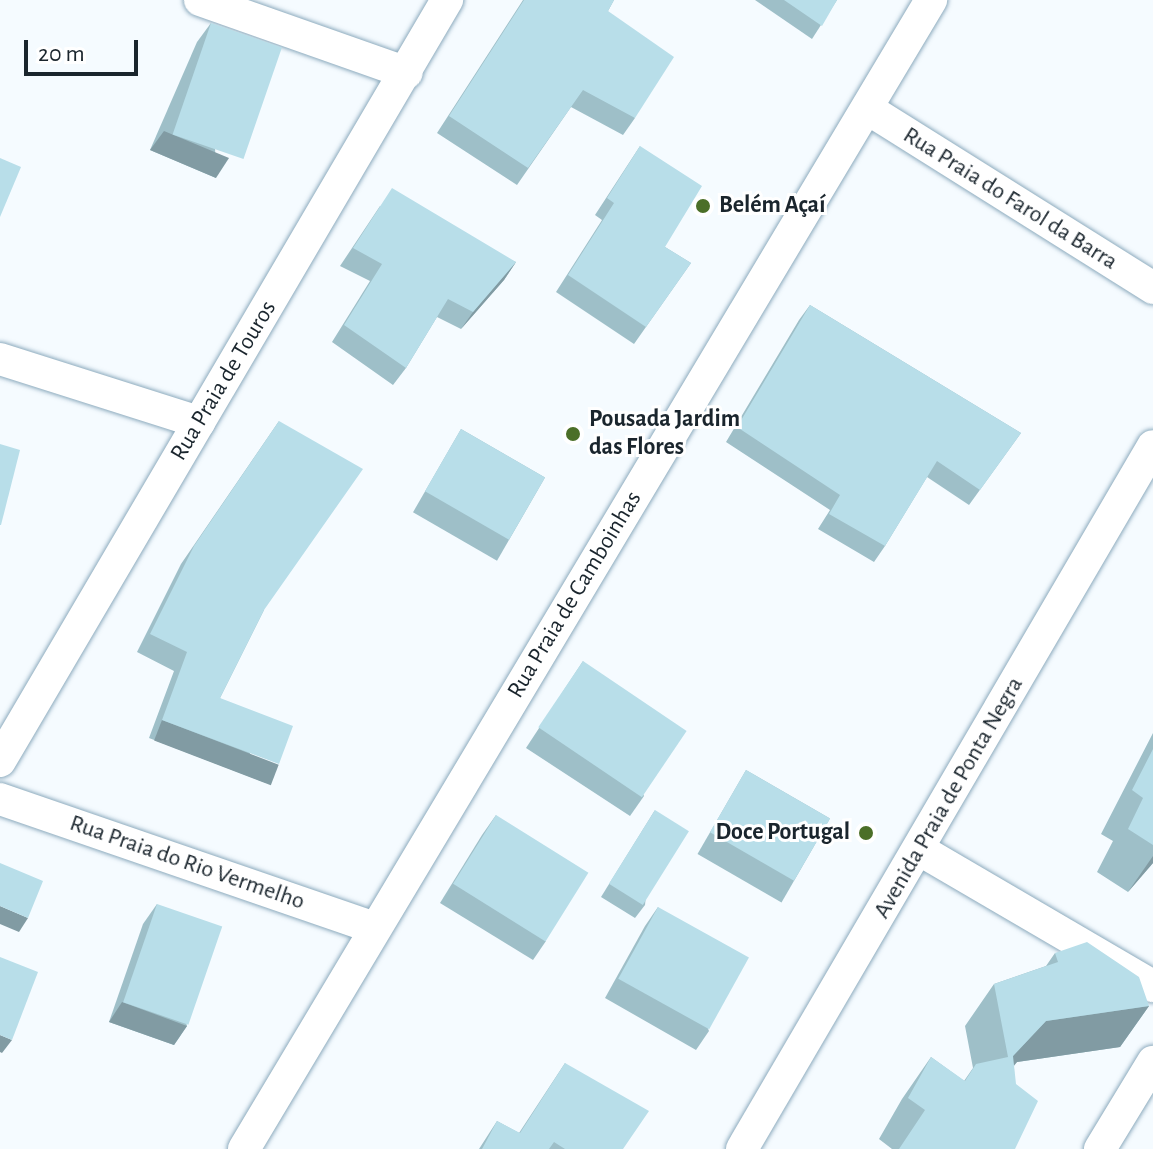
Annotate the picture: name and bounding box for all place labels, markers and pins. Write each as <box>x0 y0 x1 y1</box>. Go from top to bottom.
place label: Belém Açaí <box>719 192 825 220</box>
marker: Belém Açaí <box>694 197 712 215</box>
place label: Pousada Jardim das Flores <box>589 406 740 462</box>
marker: Pousada Jardim das Flores <box>564 425 582 443</box>
place label: Doce Portugal <box>715 819 850 847</box>
marker: Doce Portugal <box>857 824 875 842</box>

